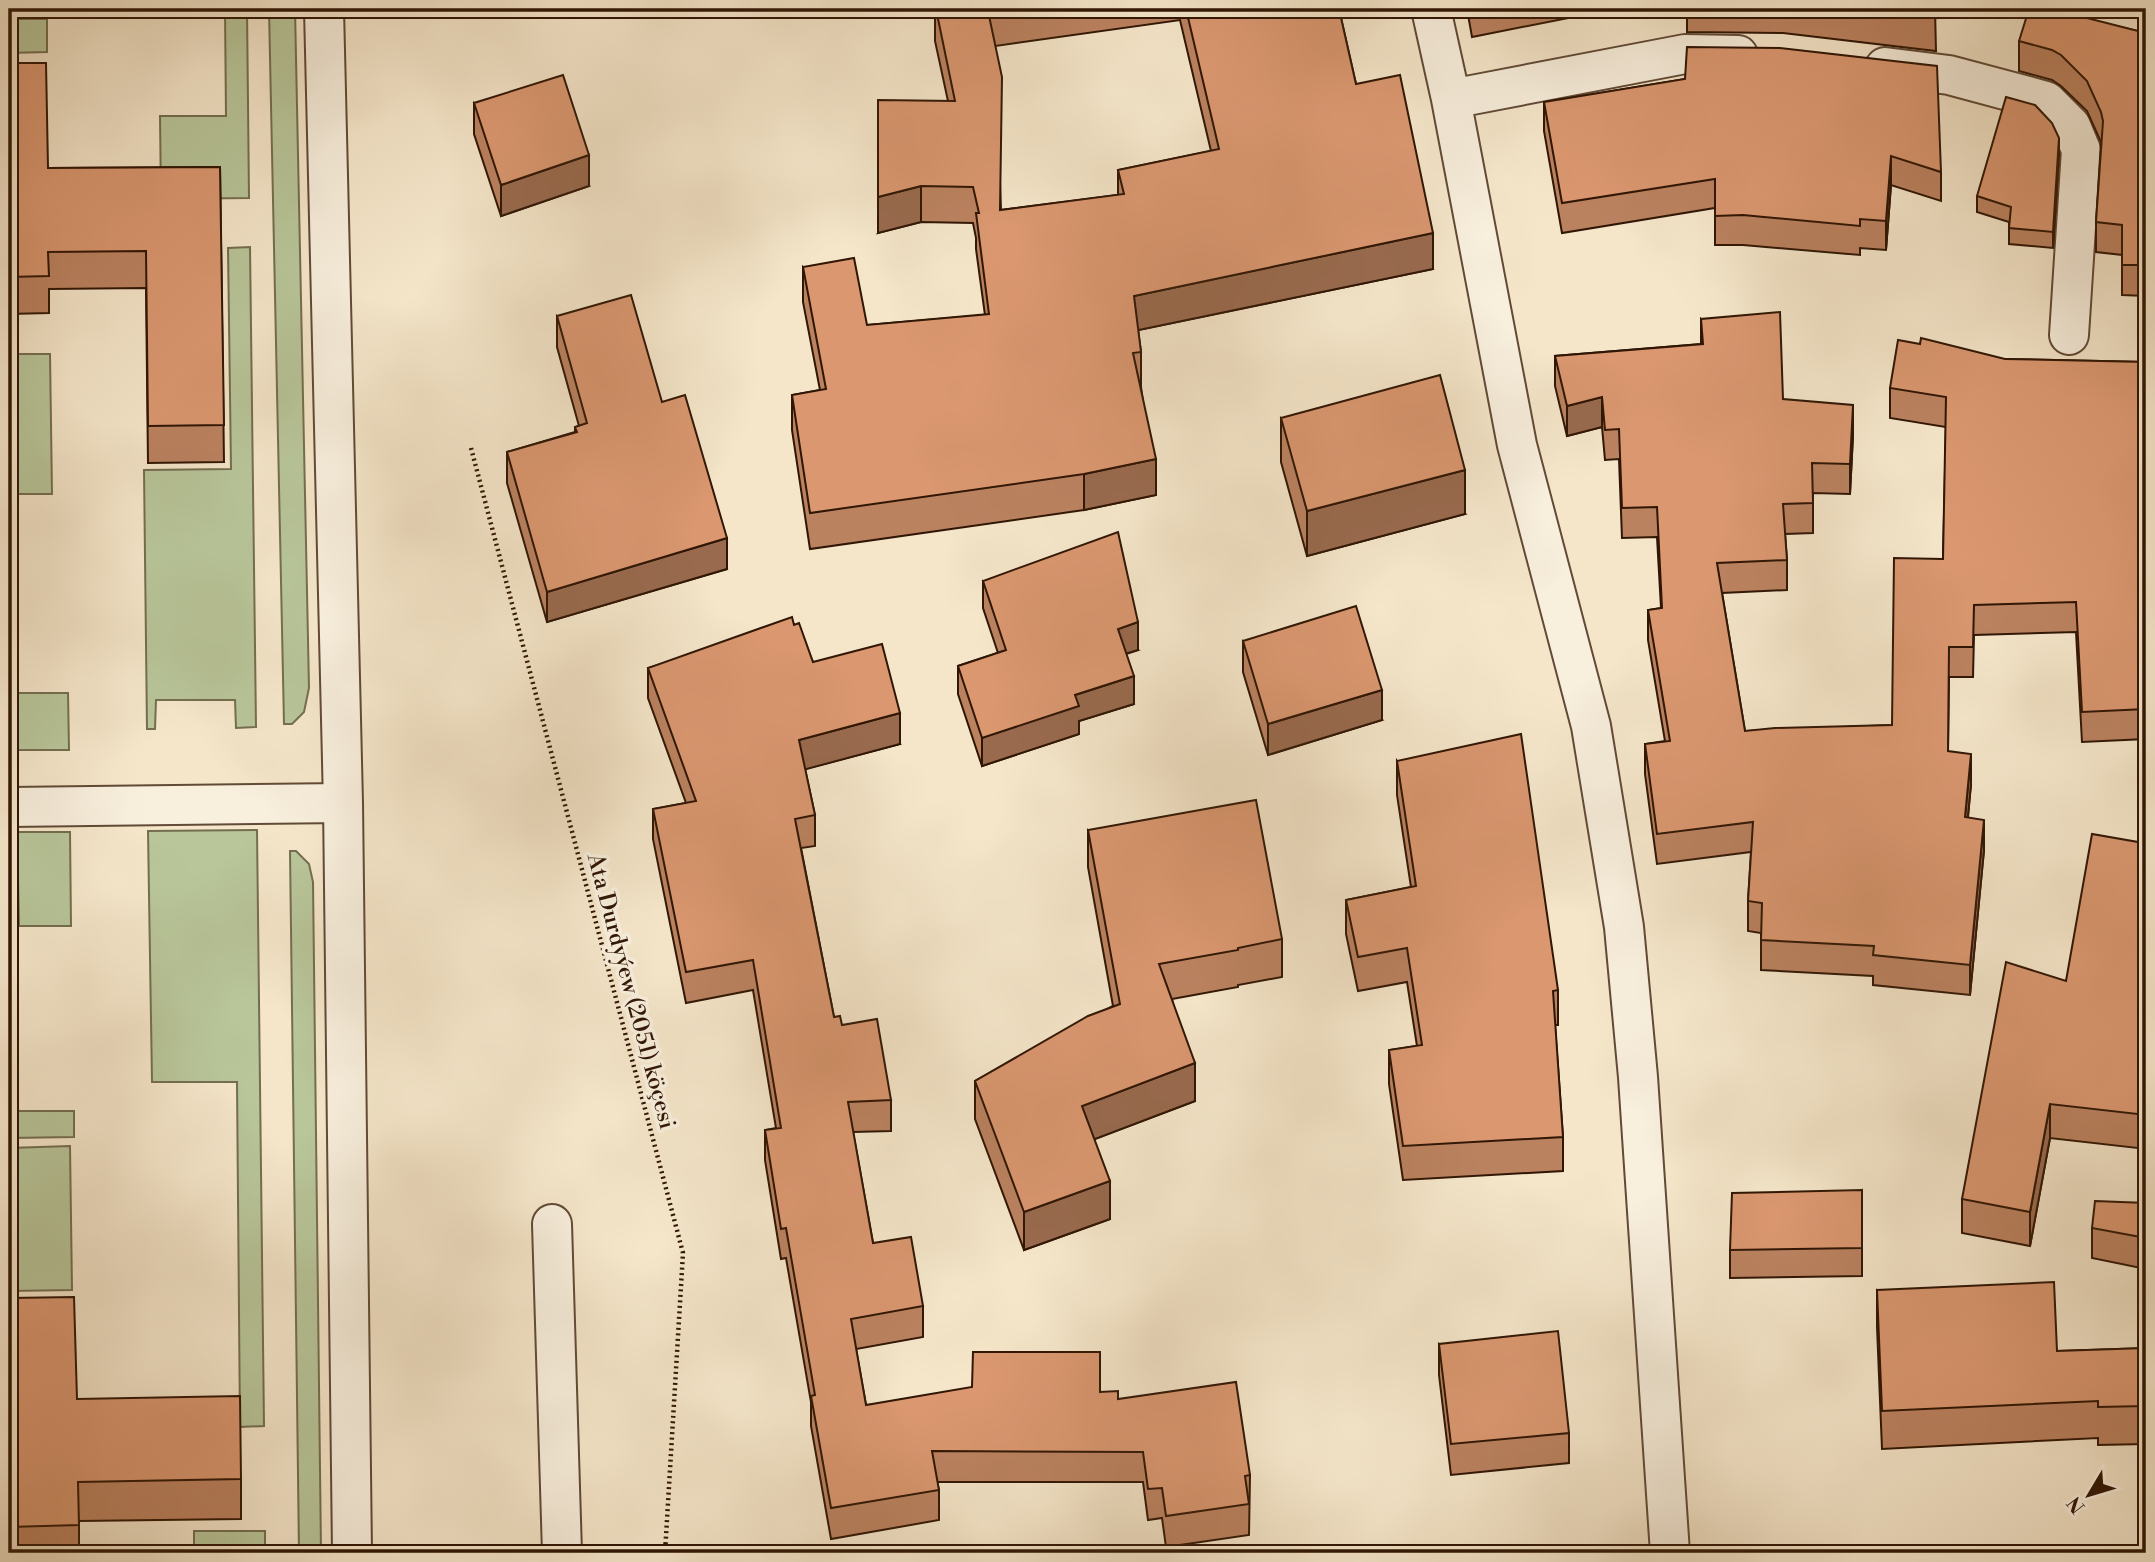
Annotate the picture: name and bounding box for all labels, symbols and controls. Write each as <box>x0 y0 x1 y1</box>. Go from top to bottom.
street label: Ata Durdyýew (2051) köçesi <box>580 849 681 1132</box>
north arrow <box>2054 1460 2124 1530</box>
text: N <box>2062 1492 2090 1518</box>

